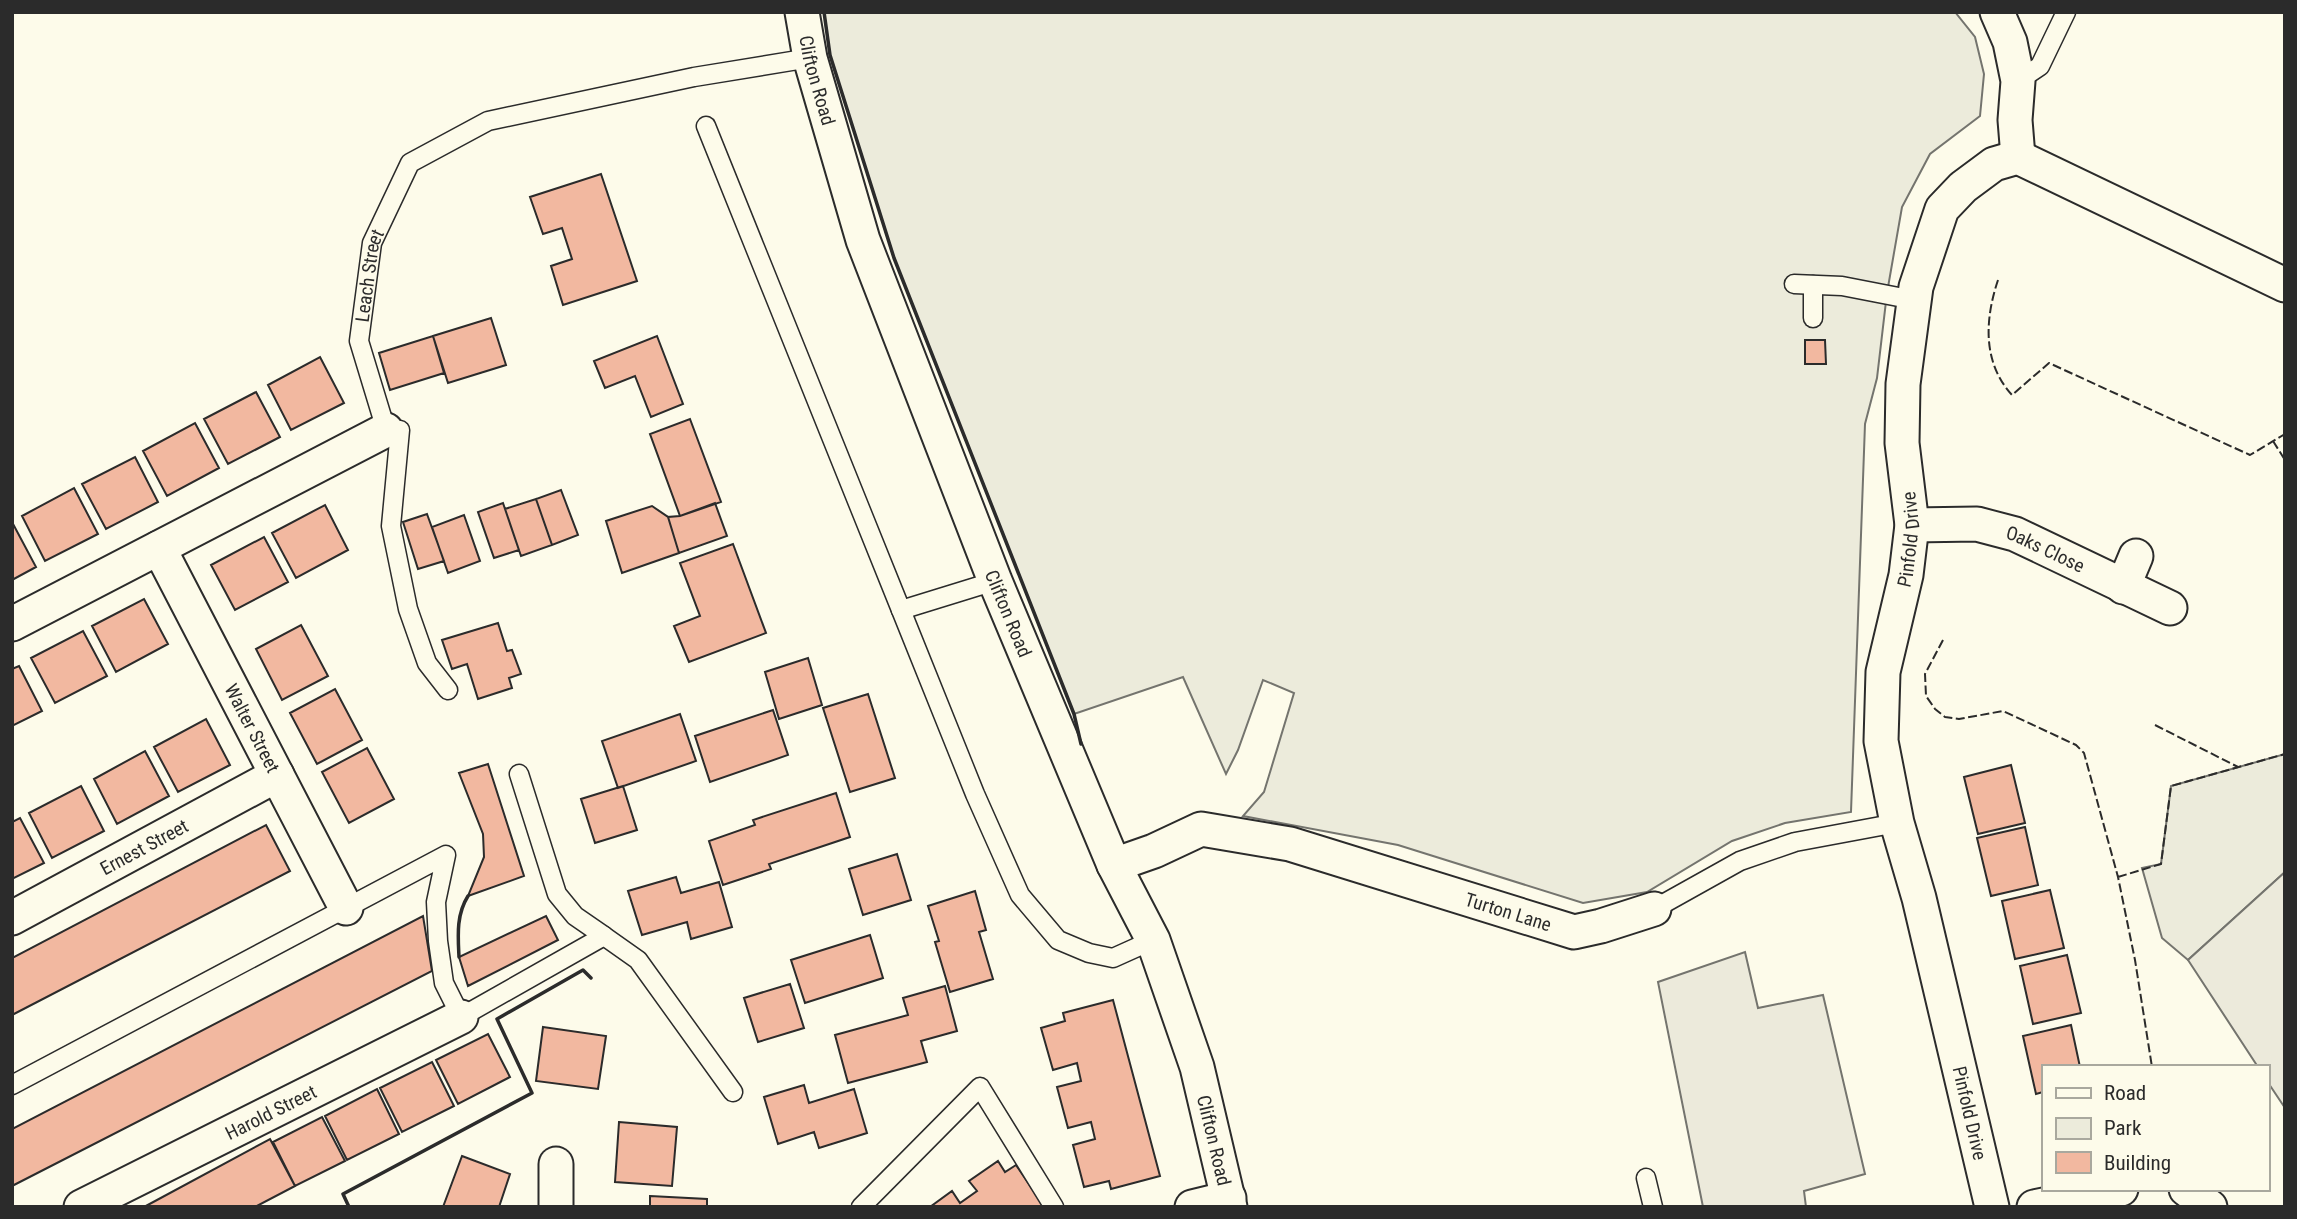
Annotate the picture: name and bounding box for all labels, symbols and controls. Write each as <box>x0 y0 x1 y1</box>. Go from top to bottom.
street label: Clifton Road <box>794 34 840 128</box>
street label: Leach Street <box>351 226 389 324</box>
street label: Pinfold Drive <box>1893 490 1924 589</box>
street label: Oaks Close <box>2004 521 2088 578</box>
street label: Clifton Road <box>980 567 1037 661</box>
street label: Walter Street <box>220 680 285 777</box>
street label: Ernest Street <box>96 814 192 880</box>
street label: Turton Lane <box>1462 888 1554 936</box>
street label: Pinfold Drive <box>1948 1064 1992 1162</box>
legend <box>2042 1065 2269 1191</box>
street label: Harold Street <box>222 1080 320 1145</box>
text: Road <box>2104 1081 2146 1105</box>
street label: Clifton Road <box>1192 1093 1236 1188</box>
text: Park <box>2104 1116 2142 1140</box>
text: Building <box>2104 1151 2171 1175</box>

